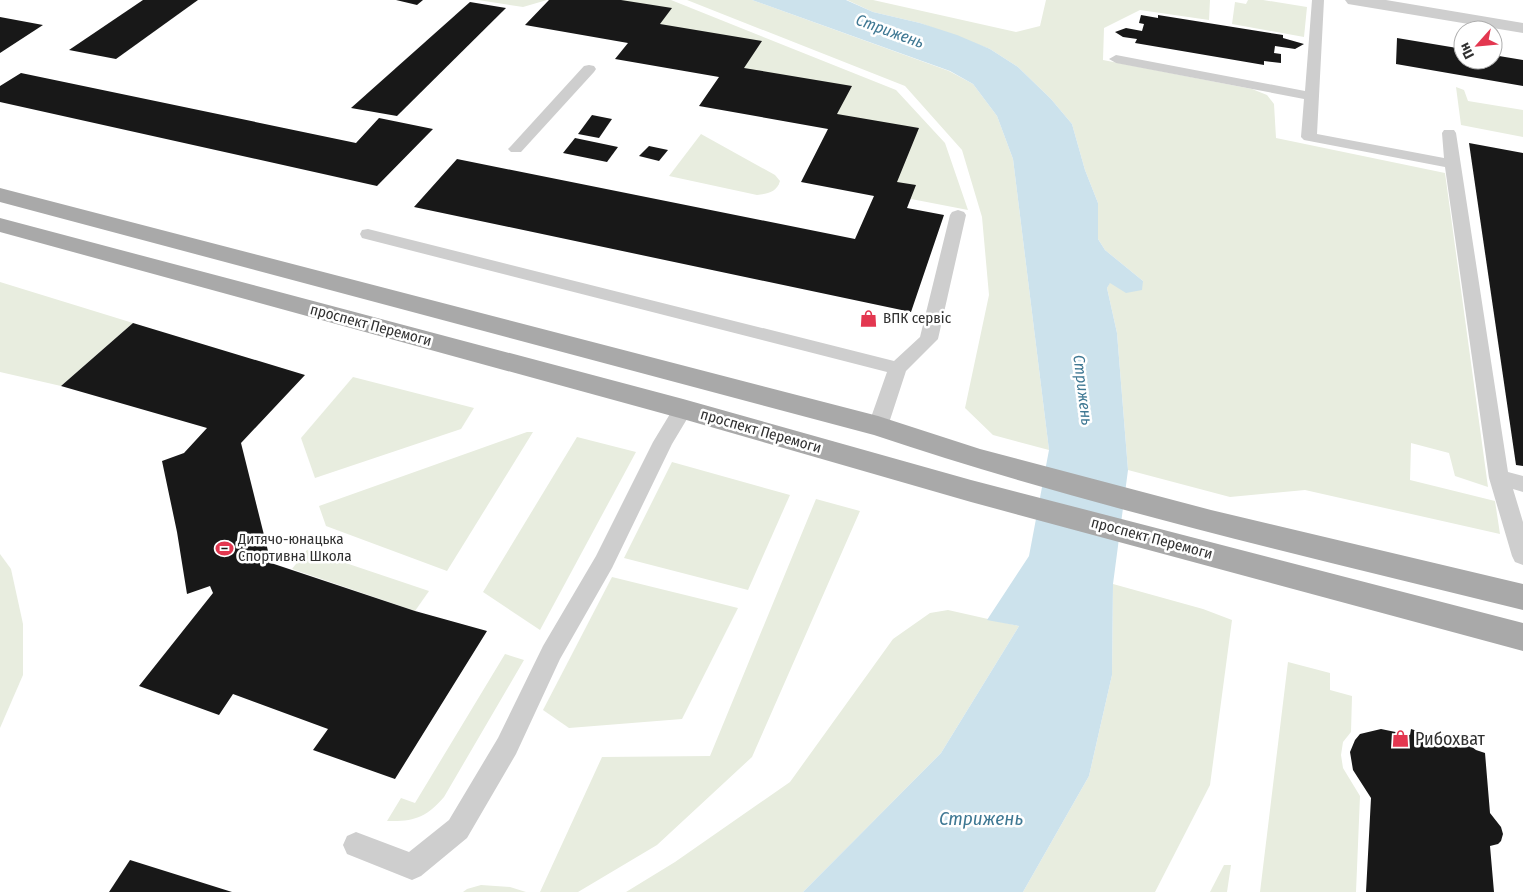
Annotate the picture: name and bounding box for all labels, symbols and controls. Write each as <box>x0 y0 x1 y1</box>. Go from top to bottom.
water label: Стрижень <box>853 10 927 52</box>
north arrow <box>1453 20 1503 70</box>
text: Пн <box>1456 40 1478 62</box>
street label: проспект Перемоги <box>308 300 434 350</box>
shop icon: ВПК сервіс <box>859 308 879 328</box>
place label: ВПК сервіс <box>883 309 952 327</box>
water label: Стрижень <box>1069 354 1097 426</box>
street label: проспект Перемоги <box>698 405 824 457</box>
street label: проспект Перемоги <box>1089 513 1215 563</box>
place label: Дитячо-юнацька Спортивна Школа <box>237 530 352 565</box>
sports icon: Дитячо-юнацька Спортивна Школа <box>214 538 234 558</box>
place label: Рибохват <box>1415 728 1486 750</box>
shop icon: Рибохват <box>1391 729 1411 749</box>
water label: Стрижень <box>939 807 1023 830</box>

